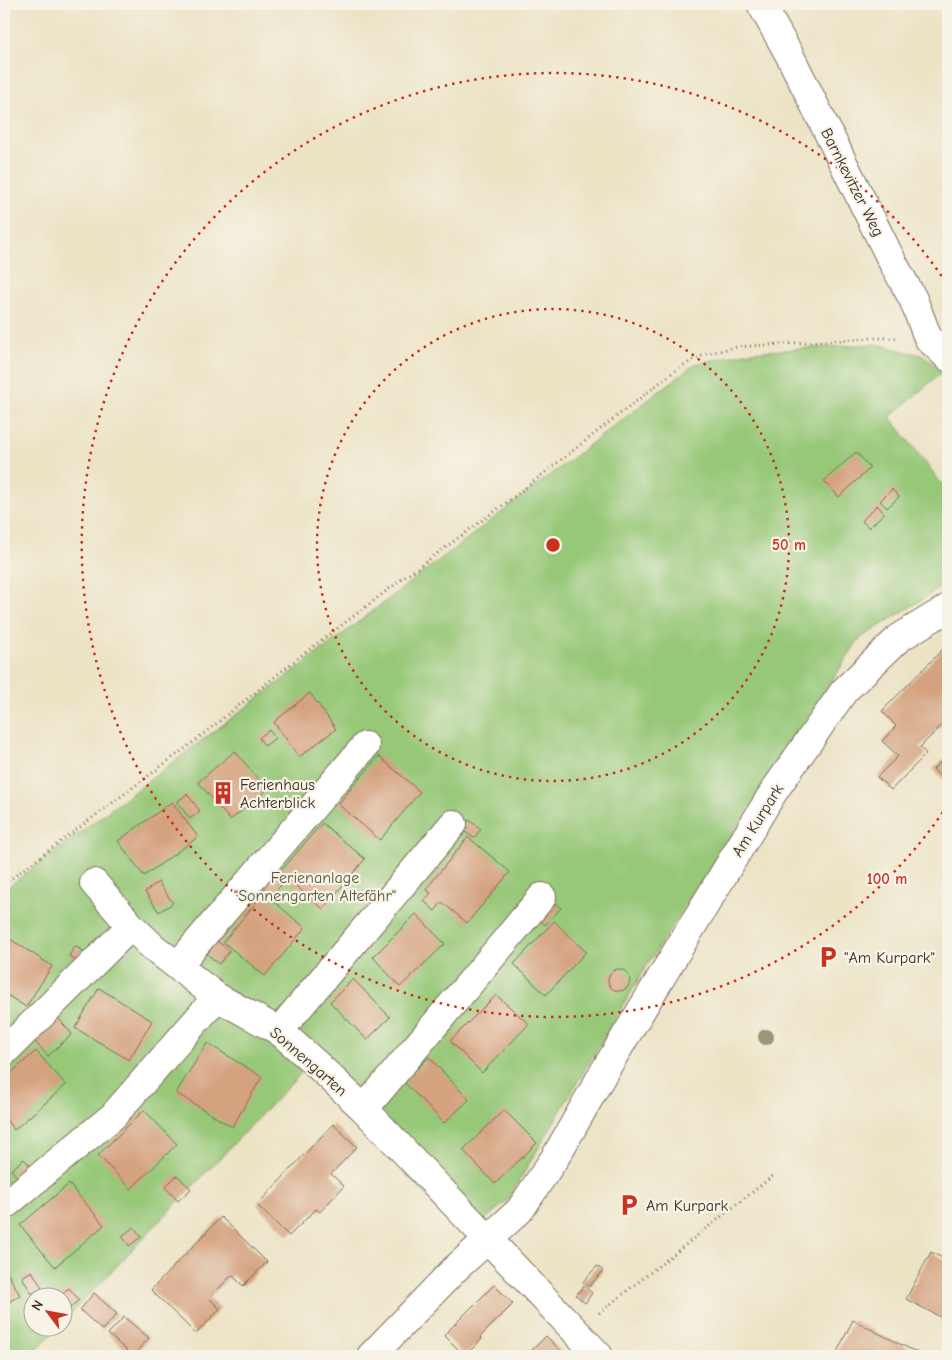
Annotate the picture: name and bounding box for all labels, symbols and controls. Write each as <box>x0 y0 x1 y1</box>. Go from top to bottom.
street label: Barnkevitzer Weg <box>817 125 887 240</box>
centre of rings <box>544 536 562 554</box>
text: 50 m <box>772 536 806 554</box>
place label: Ferienhaus Achterblick <box>240 776 315 812</box>
building icon: Ferienhaus Achterblick <box>210 780 236 806</box>
street label: Am Kurpark <box>728 781 787 860</box>
park label: Ferienanlage "Sonnengarten Altefähr" <box>234 869 396 905</box>
text: 100 m <box>867 870 907 888</box>
parking icon: "Am Kurpark" <box>815 944 841 970</box>
place label: "Am Kurpark" <box>844 949 935 967</box>
street label: Sonnengarten <box>266 1023 350 1100</box>
parking icon: Am Kurpark <box>616 1192 642 1218</box>
place label: Am Kurpark <box>646 1197 728 1215</box>
north arrow <box>22 1288 72 1338</box>
text: N <box>28 1297 47 1314</box>

